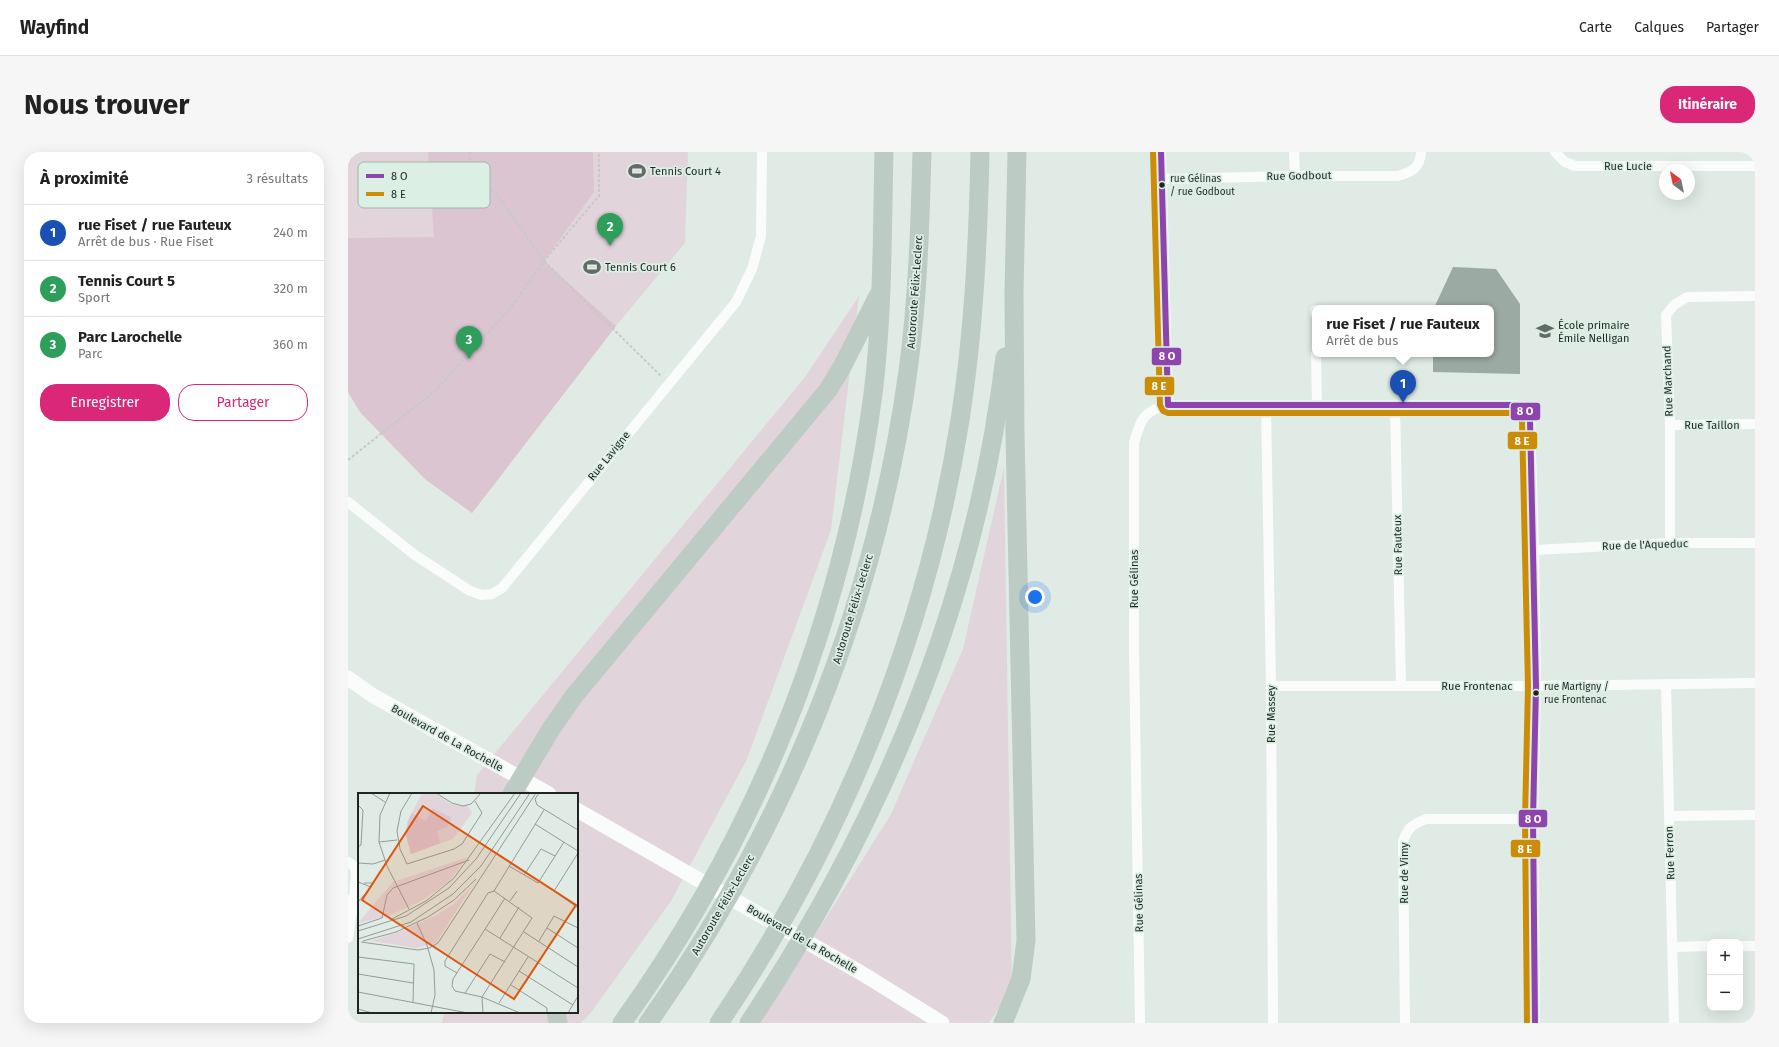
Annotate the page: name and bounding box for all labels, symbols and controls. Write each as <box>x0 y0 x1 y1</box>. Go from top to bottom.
text: Wayfind <box>20 16 89 39</box>
text: Carte <box>1579 19 1612 36</box>
text: Calques <box>1634 19 1684 36</box>
text: Partager <box>1706 19 1759 36</box>
button: Itinéraire <box>1660 86 1755 123</box>
text: Nous trouver <box>24 88 189 121</box>
street label: Rue Lucie <box>1604 160 1652 173</box>
sports icon: Tennis Court 4 <box>627 161 647 181</box>
legend <box>358 162 490 208</box>
north arrow <box>1659 164 1695 200</box>
place label: Tennis Court 4 <box>650 165 721 178</box>
text: À proximité <box>40 168 129 189</box>
street label: Rue Godbout <box>1266 169 1332 183</box>
text: 8 O <box>391 170 408 183</box>
text: 3 résultats <box>246 171 308 186</box>
place label: rue Gélinas / rue Godbout <box>1170 173 1235 198</box>
marker: rue Gélinas / rue Godbout <box>1157 180 1167 190</box>
text: 8 E <box>391 188 406 201</box>
pin: 2 <box>597 213 623 246</box>
text: rue Fiset / rue Fauteux <box>78 216 231 234</box>
text: 1 <box>50 225 56 240</box>
text: 240 m <box>273 225 308 240</box>
text: Arrêt de bus · Rue Fiset <box>78 234 213 249</box>
street label: Autoroute Félix-Leclerc <box>905 235 925 349</box>
sports icon: Tennis Court 6 <box>582 257 602 277</box>
place label: Tennis Court 6 <box>605 261 676 274</box>
text: Tennis Court 5 <box>78 272 175 290</box>
text: 2 <box>50 281 56 296</box>
text: 320 m <box>273 281 308 296</box>
text: Sport <box>78 290 110 305</box>
popup <box>1312 305 1494 357</box>
text: rue Fiset / rue Fauteux <box>1326 315 1480 333</box>
place label: École primaire Émile Nelligan <box>1558 318 1630 345</box>
school or university icon: École primaire Émile Nelligan <box>1535 321 1555 341</box>
pin: 3 <box>456 326 482 359</box>
text: Parc Larochelle <box>78 328 182 346</box>
text: Arrêt de bus <box>1326 333 1398 348</box>
text: 3 <box>50 337 56 352</box>
text: 360 m <box>273 337 308 352</box>
street label: Rue Marchand <box>1660 345 1676 417</box>
text: Parc <box>78 346 103 361</box>
line badge: 8 O <box>1151 347 1182 366</box>
text: 8 O <box>1159 350 1176 363</box>
pin: 1 <box>1390 370 1416 403</box>
line badge: 8 E <box>1144 376 1175 396</box>
text: 8 E <box>1152 380 1167 393</box>
button: Enregistrer <box>40 384 170 421</box>
button: Partager <box>178 384 308 421</box>
line badge: 8 O <box>1510 402 1541 421</box>
text: 8 O <box>1517 405 1534 418</box>
street label: Rue Taillon <box>1684 419 1740 432</box>
street label: Rue Lavigne <box>585 429 633 483</box>
line badge: 8 E <box>1507 431 1538 450</box>
text: 8 E <box>1515 435 1530 448</box>
street label: Rue Fauteux <box>1391 514 1405 575</box>
street label: Rue de l'Aqueduc <box>1602 537 1688 553</box>
street label: Rue Gélinas <box>1128 550 1141 608</box>
street label: Autoroute Félix-Leclerc <box>830 553 876 665</box>
your location <box>1025 587 1045 607</box>
street label: Rue Frontenac <box>1441 680 1513 693</box>
place label: rue Martigny / rue Frontenac <box>1544 681 1609 706</box>
street label: Rue Massey <box>1265 684 1278 743</box>
marker: rue Martigny / rue Frontenac <box>1531 688 1541 698</box>
street label: Boulevard de La Rochelle <box>389 702 505 774</box>
inset map <box>358 793 578 1013</box>
line badge: 8 O <box>1518 809 1548 828</box>
text: 8 O <box>1525 813 1542 826</box>
street label: Rue Ferron <box>1663 826 1677 880</box>
line badge: 8 E <box>1510 839 1541 858</box>
street label: Rue de Vimy <box>1398 842 1411 904</box>
text: 8 E <box>1518 843 1533 856</box>
street label: Autoroute Félix-Leclerc <box>689 852 757 958</box>
street label: Rue Gélinas <box>1132 874 1146 932</box>
street label: Boulevard de La Rochelle <box>744 902 860 976</box>
map controls <box>1707 939 1743 1011</box>
button: + <box>1707 939 1743 975</box>
button: − <box>1707 975 1743 1011</box>

